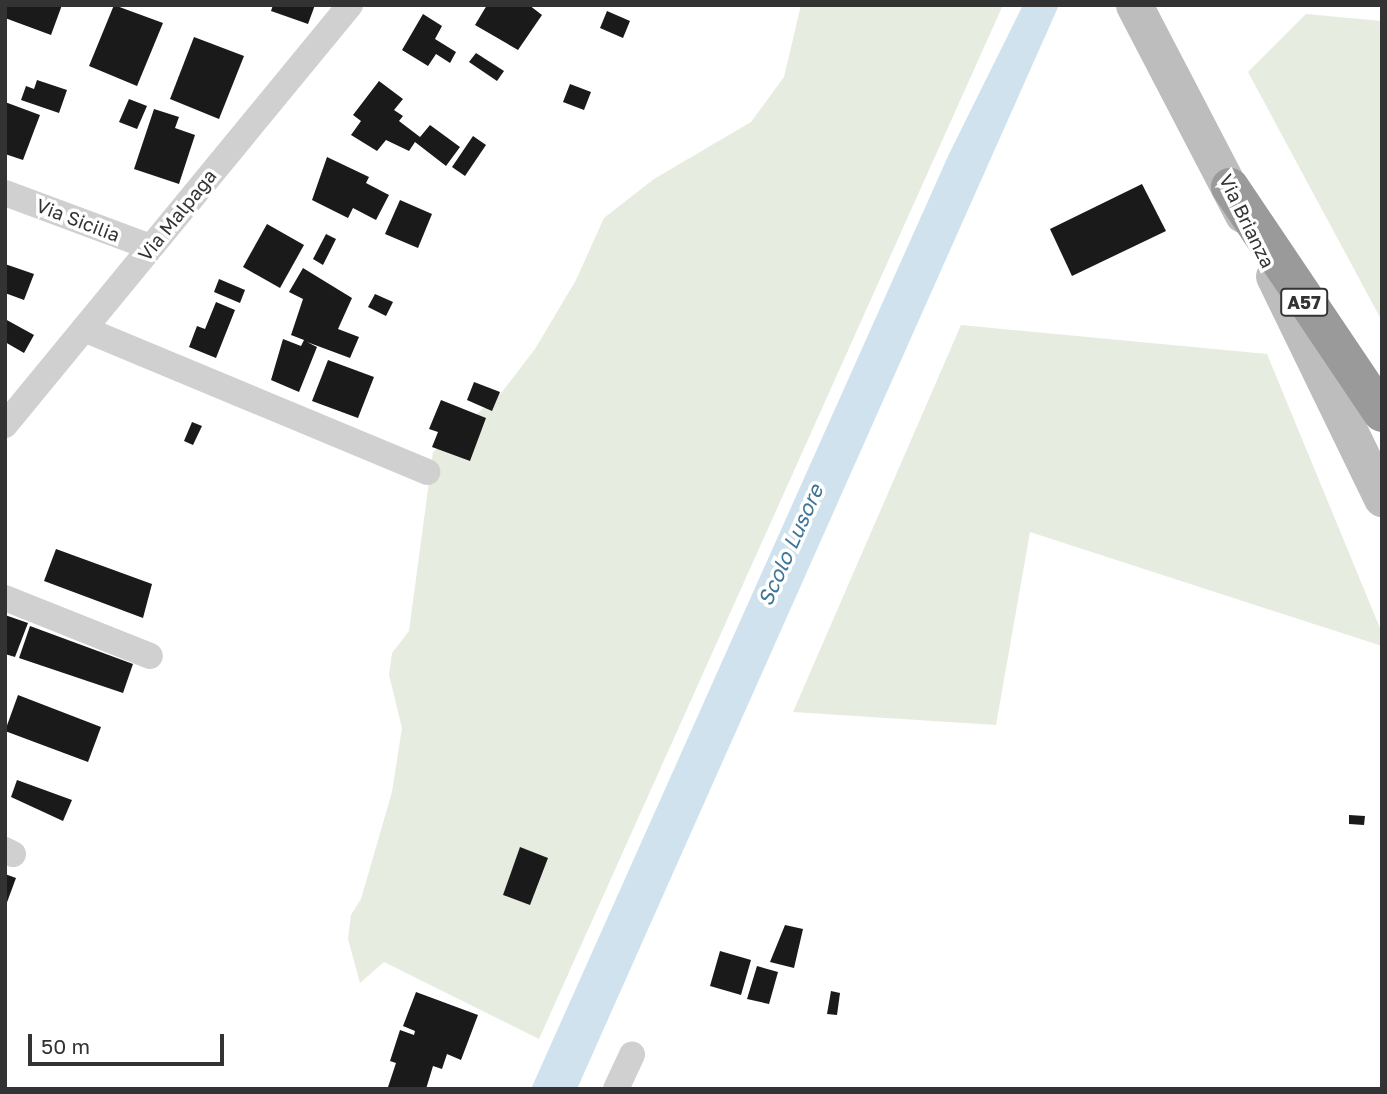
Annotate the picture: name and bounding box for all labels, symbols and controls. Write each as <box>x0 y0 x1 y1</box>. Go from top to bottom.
street label: Via Malpaga <box>133 165 221 265</box>
street label: Via Brianza <box>1215 170 1279 272</box>
street label: Via Sicilia <box>33 194 123 246</box>
road number: A57 <box>1280 288 1328 316</box>
water label: Scolo Lusore <box>752 480 828 610</box>
scale bar <box>32 1020 228 1064</box>
text: 50 m <box>41 1033 90 1059</box>

